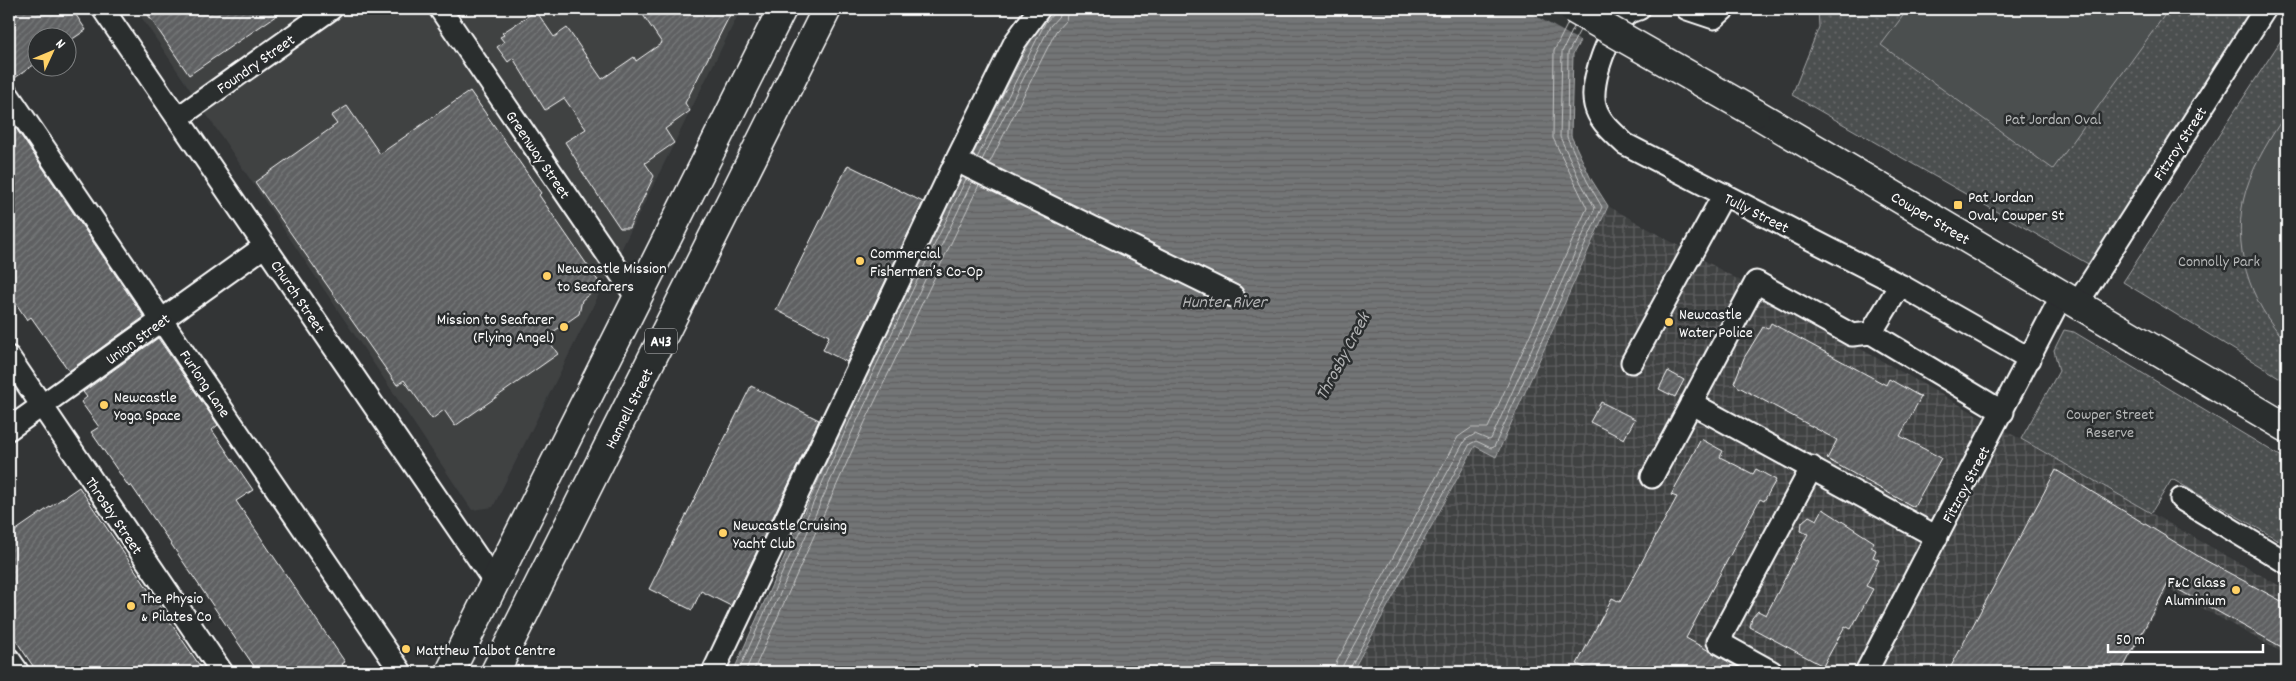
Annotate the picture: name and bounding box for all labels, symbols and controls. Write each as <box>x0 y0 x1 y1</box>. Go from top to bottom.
north arrow <box>28 28 78 78</box>
street label: Foundry Street <box>213 29 300 101</box>
text: N <box>50 35 70 54</box>
street label: Fitzroy Street <box>2149 103 2214 186</box>
street label: Greenway Street <box>499 107 575 204</box>
park label: Pat Jordan Oval <box>2005 109 2101 132</box>
street label: Cowper Street <box>1886 187 1974 252</box>
place label: Pat Jordan Oval, Cowper St <box>1968 187 2064 228</box>
street label: Tully Street <box>1719 188 1792 240</box>
marker: Pat Jordan Oval, Cowper St <box>1952 199 1964 211</box>
place label: Commercial Fishermen’s Co-Op <box>870 243 983 284</box>
park label: Connolly Park <box>2178 251 2260 274</box>
marker: Commercial Fishermen’s Co-Op <box>854 255 866 267</box>
street label: Church Street <box>264 256 330 339</box>
place label: Newcastle Mission to Seafarers <box>557 258 667 299</box>
marker: Newcastle Mission to Seafarers <box>541 270 553 282</box>
water label: Hunter River <box>1182 291 1269 316</box>
place label: Newcastle Water Police <box>1679 304 1753 345</box>
water label: Throsby Creek <box>1311 308 1378 405</box>
street label: Union Street <box>101 309 176 371</box>
place label: Mission to Seafarer (Flying Angel) <box>437 309 554 350</box>
marker: Newcastle Water Police <box>1663 316 1675 328</box>
marker: Mission to Seafarer (Flying Angel) <box>558 321 570 333</box>
road number: A43 <box>645 328 677 354</box>
street label: Furlong Lane <box>173 346 235 423</box>
street label: Hannell Street <box>600 365 660 453</box>
place label: Newcastle Yoga Space <box>114 387 181 428</box>
marker: Newcastle Yoga Space <box>98 399 110 411</box>
park label: Cowper Street Reserve <box>2066 404 2154 445</box>
street label: Fitzroy Street <box>1937 443 1997 528</box>
street label: Throsby Street <box>78 473 148 560</box>
place label: Newcastle Cruising Yacht Club <box>733 515 847 556</box>
marker: Newcastle Cruising Yacht Club <box>717 527 729 539</box>
place label: F&C Glass Aluminium <box>2164 572 2226 613</box>
marker: F&C Glass Aluminium <box>2230 584 2242 596</box>
place label: The Physio & Pilates Co <box>141 588 212 629</box>
marker: The Physio & Pilates Co <box>125 600 137 612</box>
scale bar <box>2108 621 2264 653</box>
text: 50 m <box>2116 630 2145 652</box>
place label: Matthew Talbot Centre <box>416 640 556 663</box>
marker: Matthew Talbot Centre <box>400 643 412 655</box>

